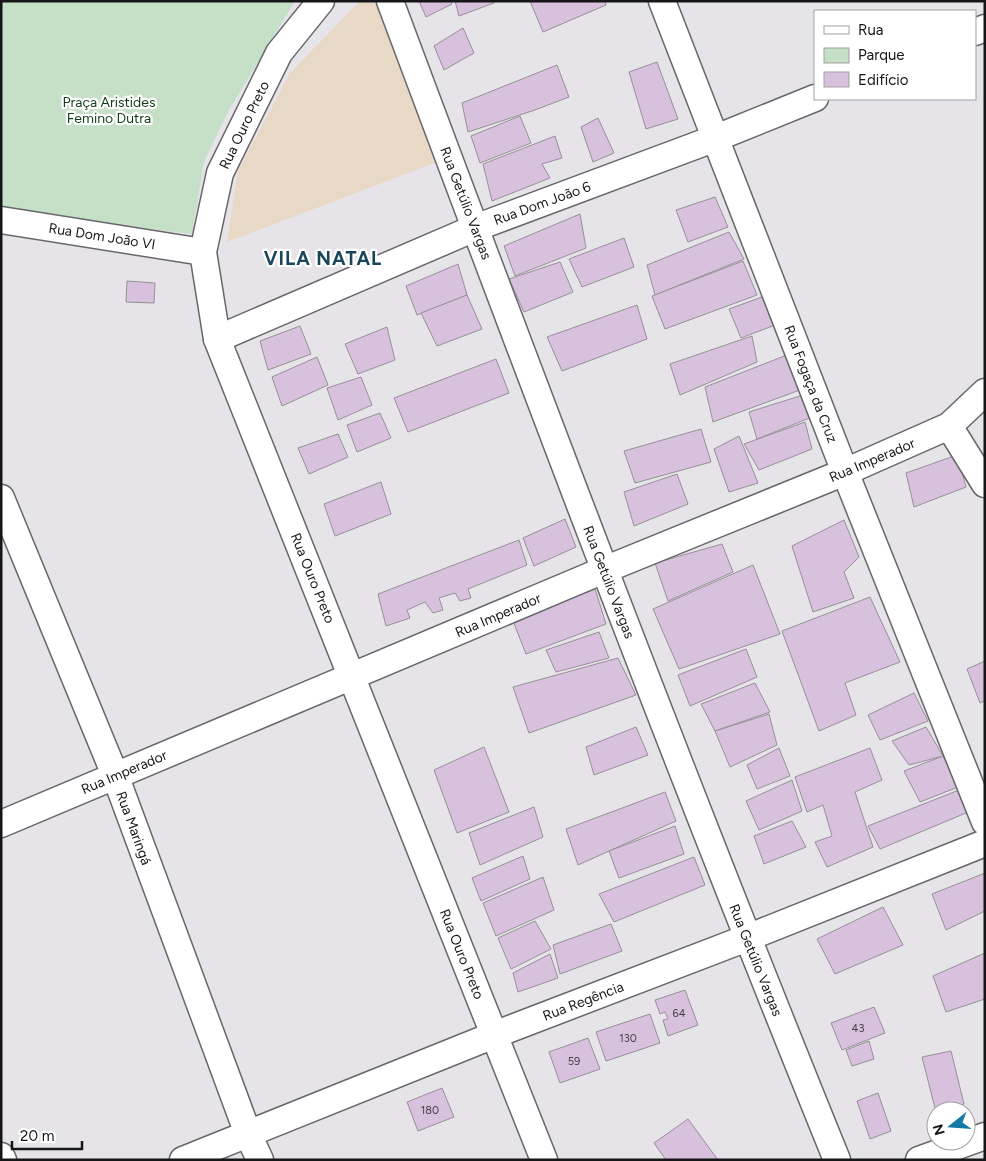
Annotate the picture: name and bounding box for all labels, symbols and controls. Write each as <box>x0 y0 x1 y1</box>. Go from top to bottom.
legend <box>814 10 976 100</box>
text: Rua <box>858 21 883 39</box>
text: Parque <box>858 46 905 64</box>
text: Edifício <box>858 71 909 89</box>
street label: Rua Ouro Preto <box>216 78 273 172</box>
park label: Praça Aristides Femino Dutra <box>63 94 156 127</box>
street label: Rua Getúlio Vargas <box>436 144 495 262</box>
street label: Rua Dom João 6 <box>491 178 593 229</box>
street label: Rua Dom João VI <box>47 220 157 253</box>
district label: VILA NATAL <box>264 247 382 270</box>
street label: Rua Fogaça da Cruz <box>780 323 841 446</box>
street label: Rua Imperador <box>827 435 918 486</box>
street label: Rua Getúlio Vargas <box>579 523 638 641</box>
street label: Rua Ouro Preto <box>287 531 338 626</box>
street label: Rua Imperador <box>453 590 544 641</box>
street label: Rua Imperador <box>79 747 170 798</box>
street label: Rua Maringá <box>112 789 155 867</box>
street label: Rua Getúlio Vargas <box>725 902 786 1019</box>
street label: Rua Ouro Preto <box>436 907 487 1002</box>
street label: Rua Regência <box>540 978 626 1025</box>
house number: 64 <box>672 1007 686 1020</box>
house number: 43 <box>852 1022 864 1035</box>
house number: 130 <box>619 1032 637 1045</box>
house number: 59 <box>568 1055 580 1068</box>
north arrow <box>926 1101 976 1151</box>
house number: 180 <box>421 1104 439 1117</box>
scale bar <box>12 1118 82 1150</box>
text: N <box>929 1122 949 1137</box>
text: 20 m <box>20 1127 54 1145</box>

